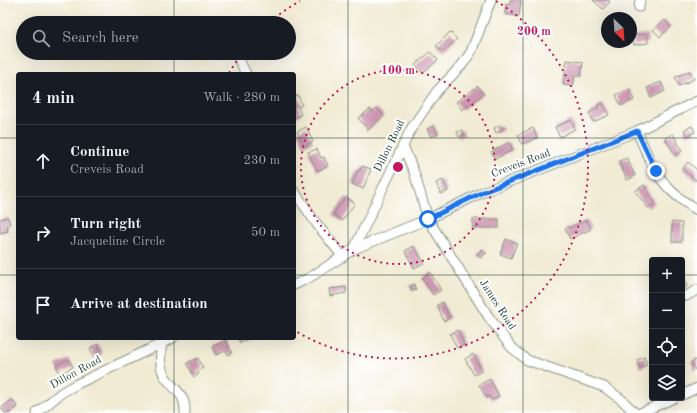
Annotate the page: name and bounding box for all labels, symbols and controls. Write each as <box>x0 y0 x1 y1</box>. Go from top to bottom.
north arrow <box>601 12 637 48</box>
search box <box>16 16 296 60</box>
text: 200 m <box>517 26 551 38</box>
icon: search <box>30 27 52 49</box>
text: Search here <box>62 31 139 46</box>
text: 100 m <box>381 65 415 77</box>
text: 4 min <box>32 90 75 107</box>
text: Walk · 280 m <box>203 91 280 104</box>
street label: Dillon Road <box>373 118 407 174</box>
text: Continue <box>70 145 129 160</box>
street label: Creveis Road <box>490 148 552 180</box>
icon: ahead <box>32 150 54 172</box>
text: 230 m <box>243 154 280 167</box>
centre of rings <box>391 160 405 174</box>
route end <box>647 162 665 180</box>
text: Creveis Road <box>70 163 144 176</box>
route start <box>419 210 437 228</box>
text: Turn right <box>70 217 141 232</box>
icon: right <box>32 222 54 244</box>
text: 50 m <box>251 226 280 239</box>
text: Jacqueline Circle <box>70 235 165 248</box>
map controls <box>649 257 685 401</box>
button: + <box>649 257 685 293</box>
street label: James Road <box>477 278 517 332</box>
button: − <box>649 293 685 329</box>
icon: arrive <box>32 294 54 316</box>
text: Arrive at destination <box>70 297 208 312</box>
button: locate <box>649 329 685 365</box>
street label: Dillon Road <box>49 354 104 392</box>
button: layers <box>649 365 685 401</box>

